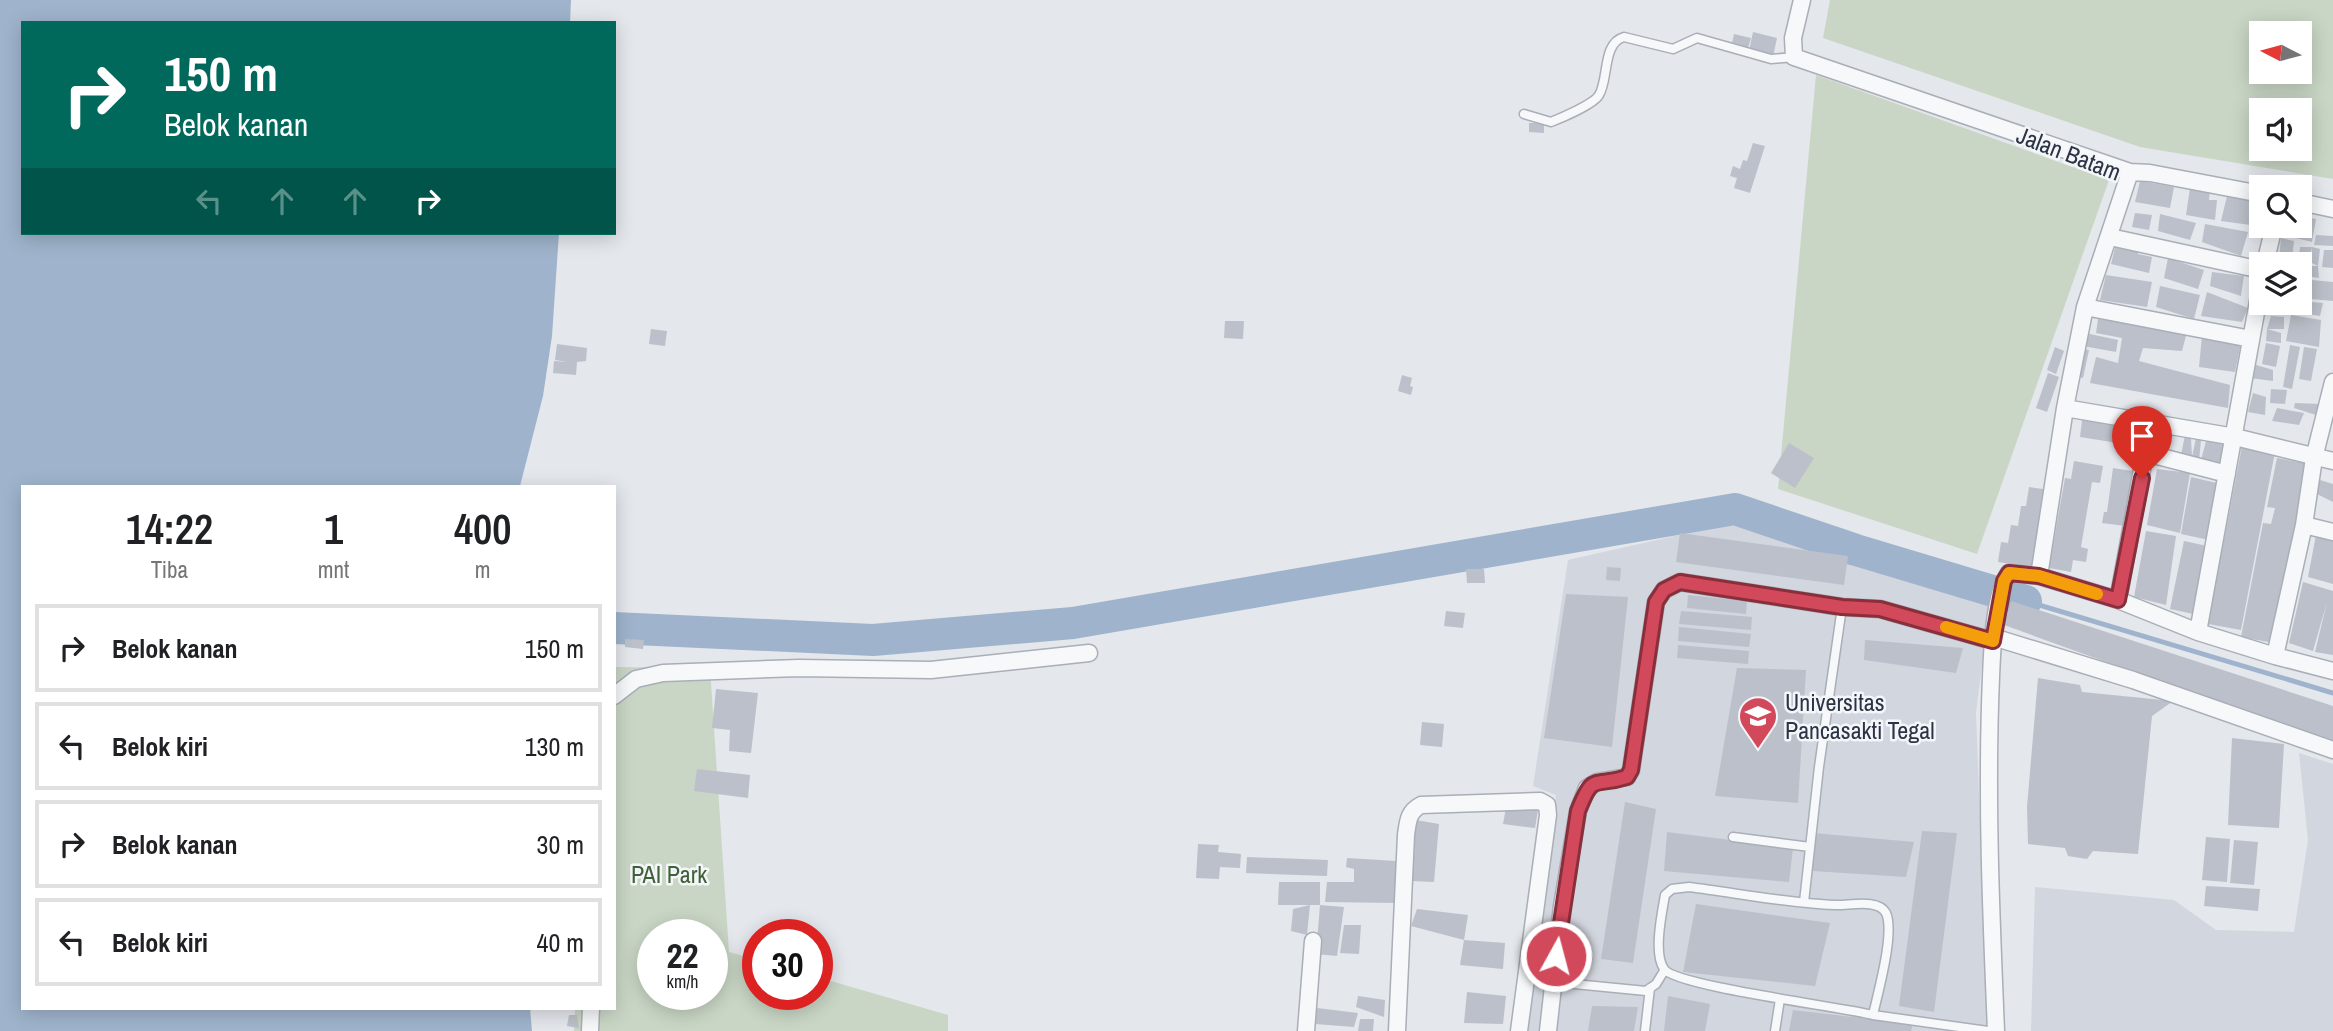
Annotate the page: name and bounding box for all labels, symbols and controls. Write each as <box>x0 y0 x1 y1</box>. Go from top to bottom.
north arrow <box>2249 21 2312 84</box>
map controls <box>2249 21 2312 315</box>
text: 150 m <box>164 40 278 106</box>
icon: right <box>49 49 140 140</box>
button: sound <box>2249 98 2312 161</box>
text: Belok kanan <box>164 103 308 146</box>
street label: Jalan Batam <box>2012 118 2126 188</box>
button: search <box>2249 175 2312 238</box>
icon: left <box>190 182 228 220</box>
icon: ahead <box>263 182 301 220</box>
icon: ahead <box>336 182 374 220</box>
icon: right <box>409 182 447 220</box>
button: layers <box>2249 252 2312 315</box>
pin <box>2112 406 2172 478</box>
icon: arrive <box>2123 417 2161 455</box>
text: 14:22 <box>126 501 213 557</box>
text: 1 <box>324 501 343 557</box>
text: 400 <box>454 501 511 557</box>
text: Tiba <box>151 554 188 585</box>
text: mnt <box>318 554 349 585</box>
text: m <box>475 554 490 585</box>
icon: right <box>53 629 91 667</box>
text: Belok kanan <box>112 631 238 666</box>
text: 150 m <box>525 631 584 666</box>
place label: Universitas Pancasakti Tegal <box>1785 686 1935 746</box>
school or university icon: Universitas Pancasakti Tegal <box>1737 695 1779 750</box>
icon: left <box>53 727 91 765</box>
text: Belok kiri <box>112 729 208 764</box>
text: 130 m <box>525 729 584 764</box>
icon: right <box>53 825 91 863</box>
text: Belok kanan <box>112 827 238 862</box>
text: 30 m <box>537 827 584 862</box>
park label: PAI Park <box>631 858 707 890</box>
speed limit sign: 30 <box>742 919 833 1010</box>
position arrow <box>1519 919 1593 993</box>
icon: left <box>53 923 91 961</box>
text: Belok kiri <box>112 925 208 960</box>
text: 40 m <box>537 925 584 960</box>
text: 22 <box>667 932 698 979</box>
text: km/h <box>667 969 699 994</box>

